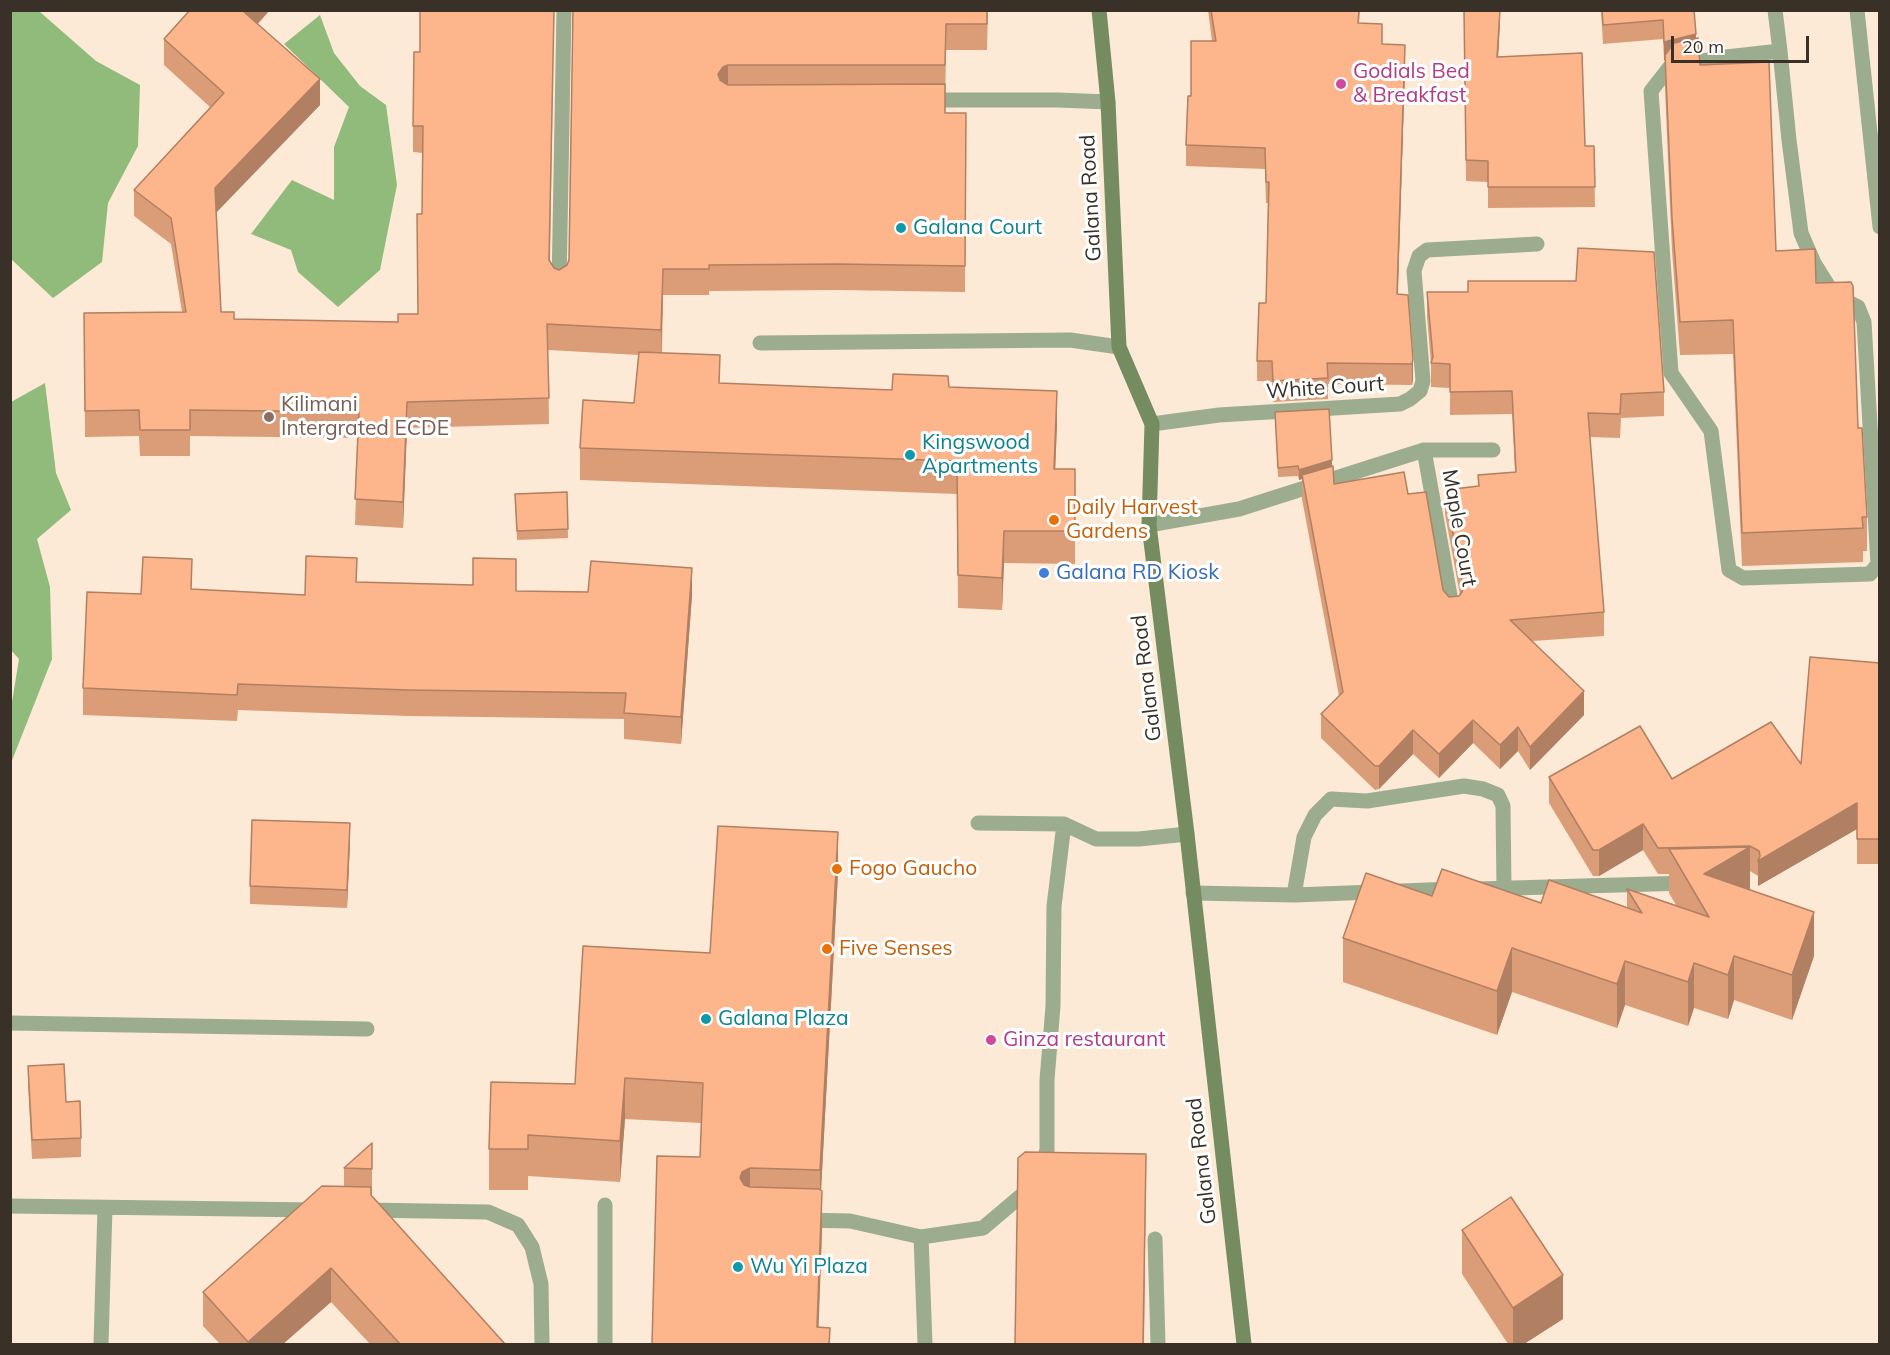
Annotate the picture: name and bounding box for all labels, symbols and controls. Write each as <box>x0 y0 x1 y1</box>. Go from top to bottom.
scale bar <box>1674 24 1812 62</box>
text: 20 m <box>1682 35 1724 58</box>
place label: Godials Bed & Breakfast <box>1353 59 1470 109</box>
marker: Godials Bed & Breakfast <box>1334 77 1348 91</box>
street label: Galana Road <box>1075 134 1107 262</box>
place label: Galana Court <box>913 215 1042 241</box>
marker: Galana Court <box>894 221 908 235</box>
street label: White Court <box>1265 371 1385 405</box>
place label: Kilimani Intergrated ECDE <box>281 392 449 442</box>
marker: Kilimani Intergrated ECDE <box>262 410 276 424</box>
place label: Kingswood Apartments <box>922 430 1038 480</box>
marker: Kingswood Apartments <box>903 448 917 462</box>
street label: Maple Court <box>1436 468 1482 588</box>
place label: Daily Harvest Gardens <box>1066 495 1198 545</box>
marker: Daily Harvest Gardens <box>1047 513 1061 527</box>
place label: Galana RD Kiosk <box>1056 560 1219 586</box>
marker: Galana RD Kiosk <box>1037 566 1051 580</box>
street label: Galana Road <box>1127 613 1167 743</box>
place label: Fogo Gaucho <box>849 856 977 882</box>
marker: Fogo Gaucho <box>830 862 844 876</box>
place label: Five Senses <box>839 936 953 962</box>
marker: Five Senses <box>820 942 834 956</box>
place label: Galana Plaza <box>718 1006 849 1032</box>
marker: Galana Plaza <box>699 1012 713 1026</box>
place label: Ginza restaurant <box>1003 1027 1166 1053</box>
marker: Ginza restaurant <box>984 1033 998 1047</box>
street label: Galana Road <box>1182 1096 1222 1226</box>
place label: Wu Yi Plaza <box>750 1254 868 1280</box>
marker: Wu Yi Plaza <box>731 1260 745 1274</box>

